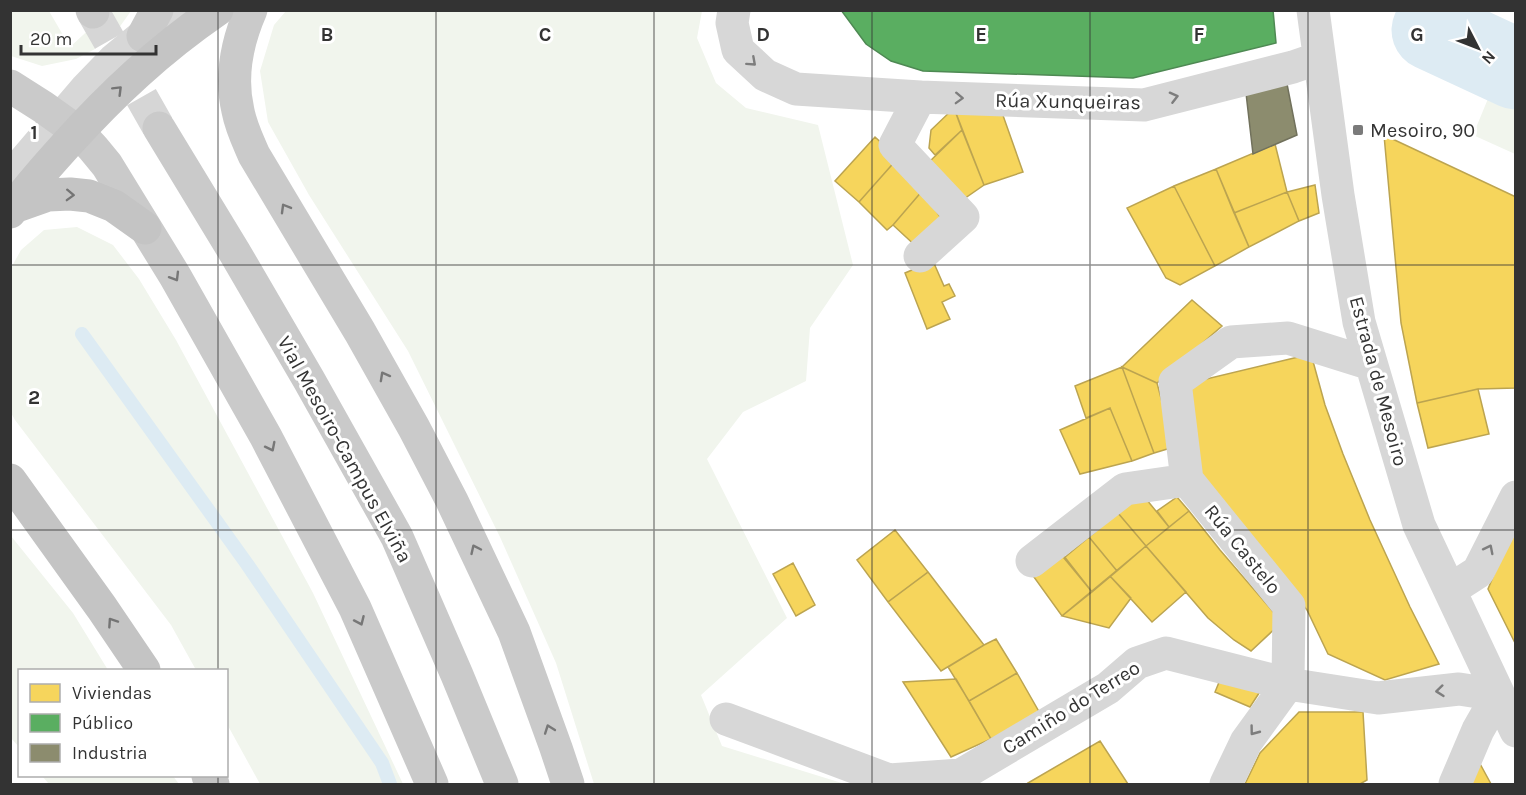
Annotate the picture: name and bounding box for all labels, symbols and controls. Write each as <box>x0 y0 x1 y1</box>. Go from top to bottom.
scale bar <box>21 18 156 56</box>
north arrow <box>1448 18 1508 78</box>
text: B <box>321 23 333 46</box>
text: C <box>539 23 551 46</box>
text: D <box>756 23 770 46</box>
text: E <box>975 23 987 46</box>
text: F <box>1194 23 1205 46</box>
text: G <box>1410 23 1424 46</box>
text: 20 m <box>30 28 72 50</box>
text: N <box>1478 47 1500 68</box>
one-way arrow <box>745 55 755 66</box>
one-way arrow <box>111 86 122 97</box>
street label: Rúa Xunqueiras <box>995 89 1141 114</box>
one-way arrow <box>955 92 964 105</box>
one-way arrow <box>1168 92 1179 104</box>
place label: Mesoiro, 90 <box>1370 119 1475 142</box>
text: 1 <box>30 121 38 144</box>
marker: Mesoiro, 90 <box>1351 123 1365 137</box>
one-way arrow <box>66 188 75 201</box>
one-way arrow <box>281 204 293 214</box>
one-way arrow <box>168 271 180 281</box>
street label: Estrada de Mesoiro <box>1345 294 1412 469</box>
street label: Vial Mesoiro-Campus Elviña <box>273 332 417 566</box>
one-way arrow <box>380 372 392 382</box>
text: 2 <box>28 386 40 409</box>
one-way arrow <box>264 441 276 452</box>
street label: Rúa Castelo <box>1200 500 1286 599</box>
one-way arrow <box>470 545 482 556</box>
one-way arrow <box>1482 545 1494 556</box>
one-way arrow <box>353 614 365 625</box>
one-way arrow <box>108 617 119 628</box>
street label: Camiño do Terreo <box>998 656 1144 759</box>
legend <box>18 669 228 777</box>
text: Viviendas <box>72 682 152 704</box>
one-way arrow <box>1435 684 1444 697</box>
text: Público <box>72 712 133 734</box>
one-way arrow <box>544 724 557 735</box>
one-way arrow <box>1250 725 1261 736</box>
text: Industria <box>72 742 147 764</box>

